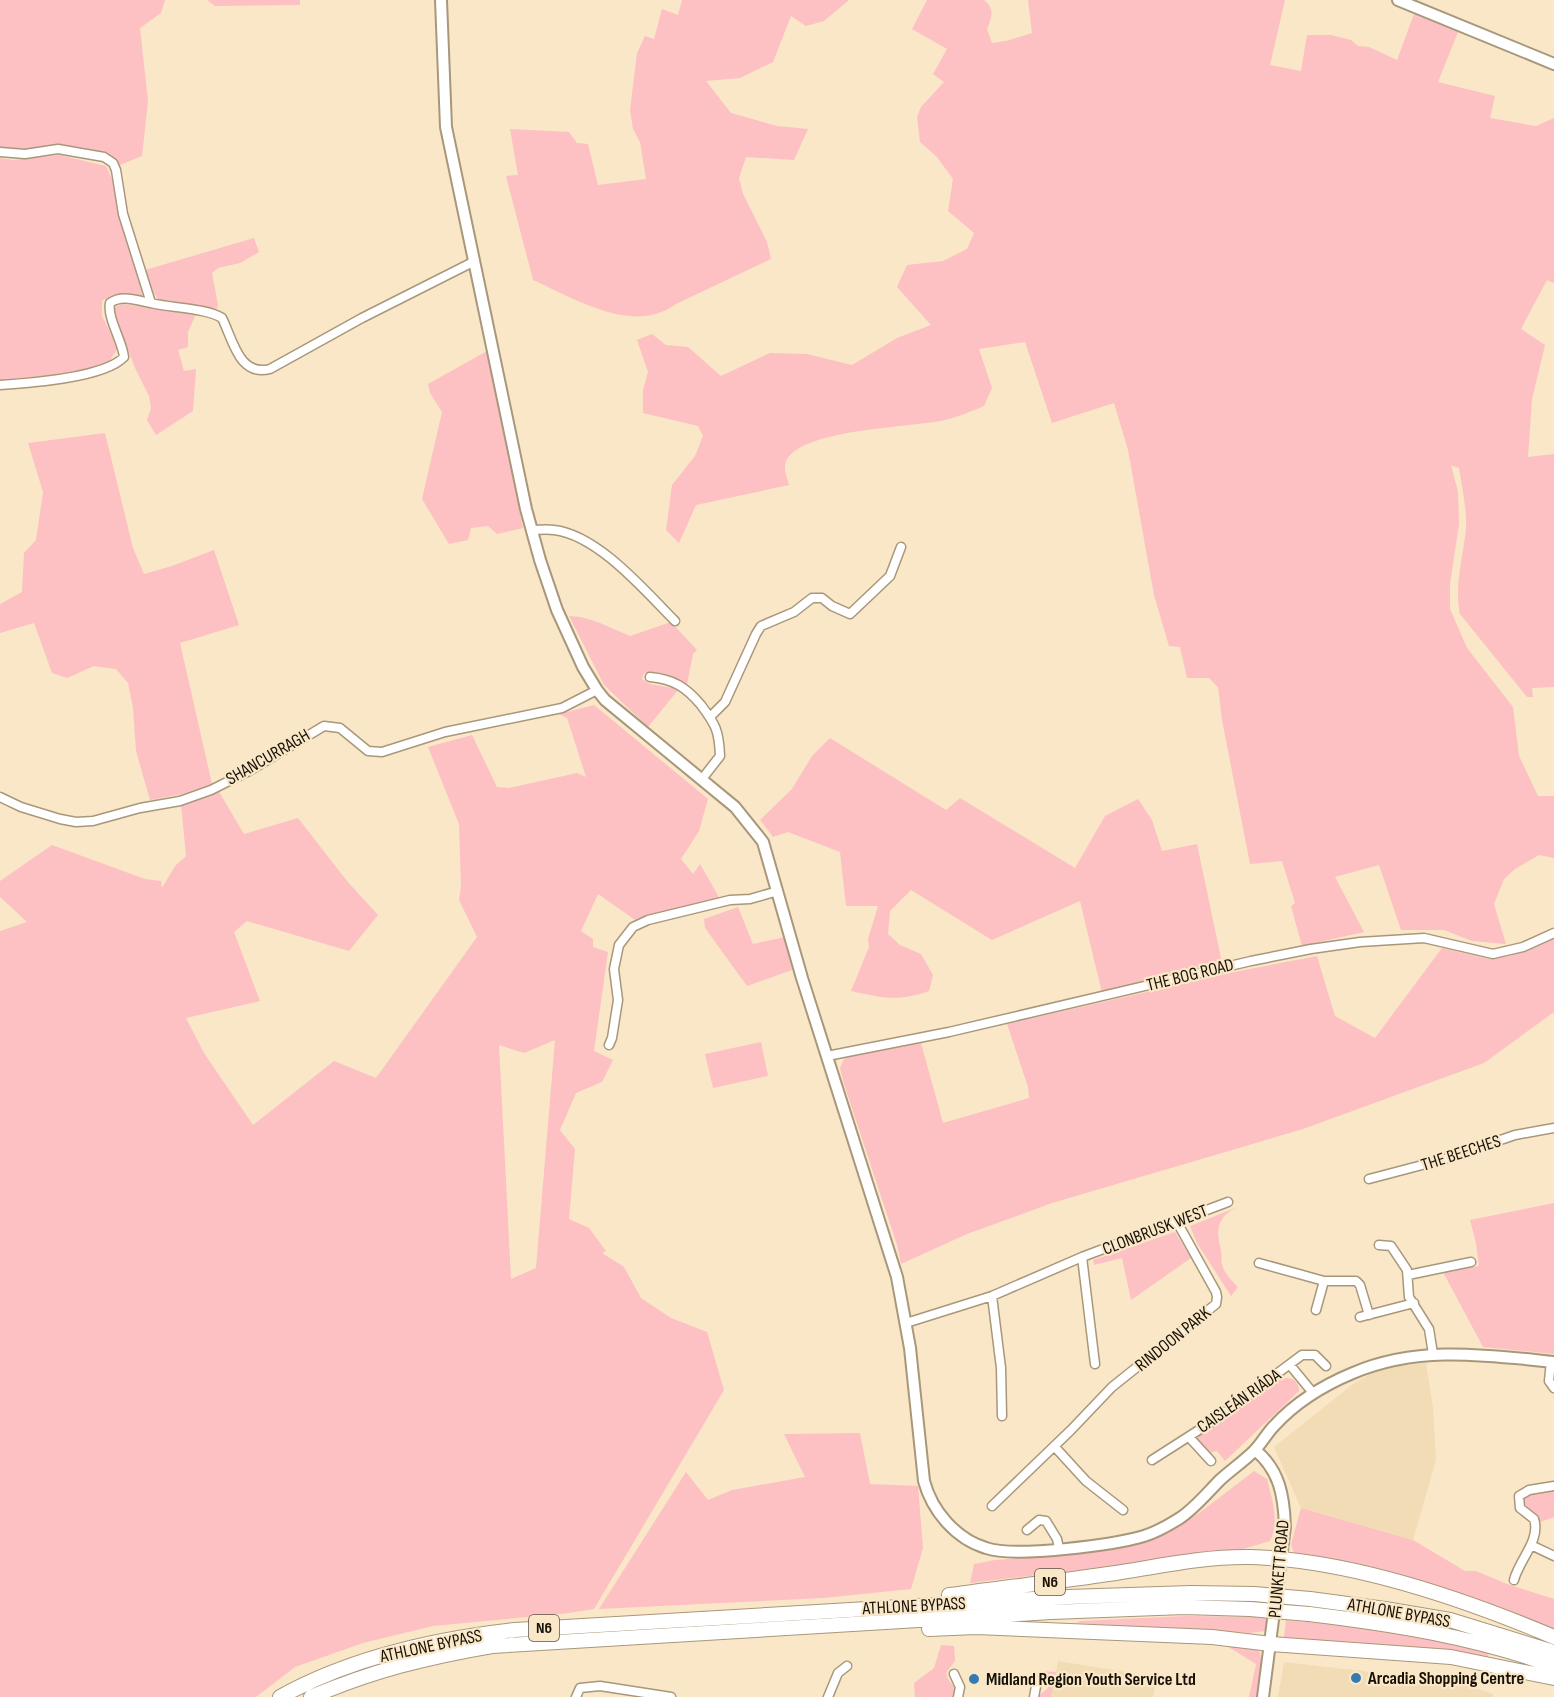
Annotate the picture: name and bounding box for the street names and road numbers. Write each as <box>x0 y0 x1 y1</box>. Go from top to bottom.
street label: SHANCURRAGH <box>222 725 314 789</box>
street label: THE BOG ROAD <box>1144 954 1236 996</box>
street label: THE BEECHES <box>1419 1130 1504 1176</box>
street label: CLONBRUSK WEST <box>1099 1200 1211 1260</box>
street label: RINDOON PARK <box>1131 1302 1216 1376</box>
street label: CAISLEÁN RIÁDA <box>1193 1364 1285 1438</box>
street label: PLUNKETT ROAD <box>1264 1519 1294 1619</box>
road number: N6 <box>1035 1569 1065 1595</box>
street label: ATHLONE BYPASS <box>861 1593 966 1619</box>
street label: ATHLONE BYPASS <box>1345 1594 1452 1632</box>
road number: N6 <box>529 1615 559 1641</box>
street label: ATHLONE BYPASS <box>377 1625 484 1667</box>

